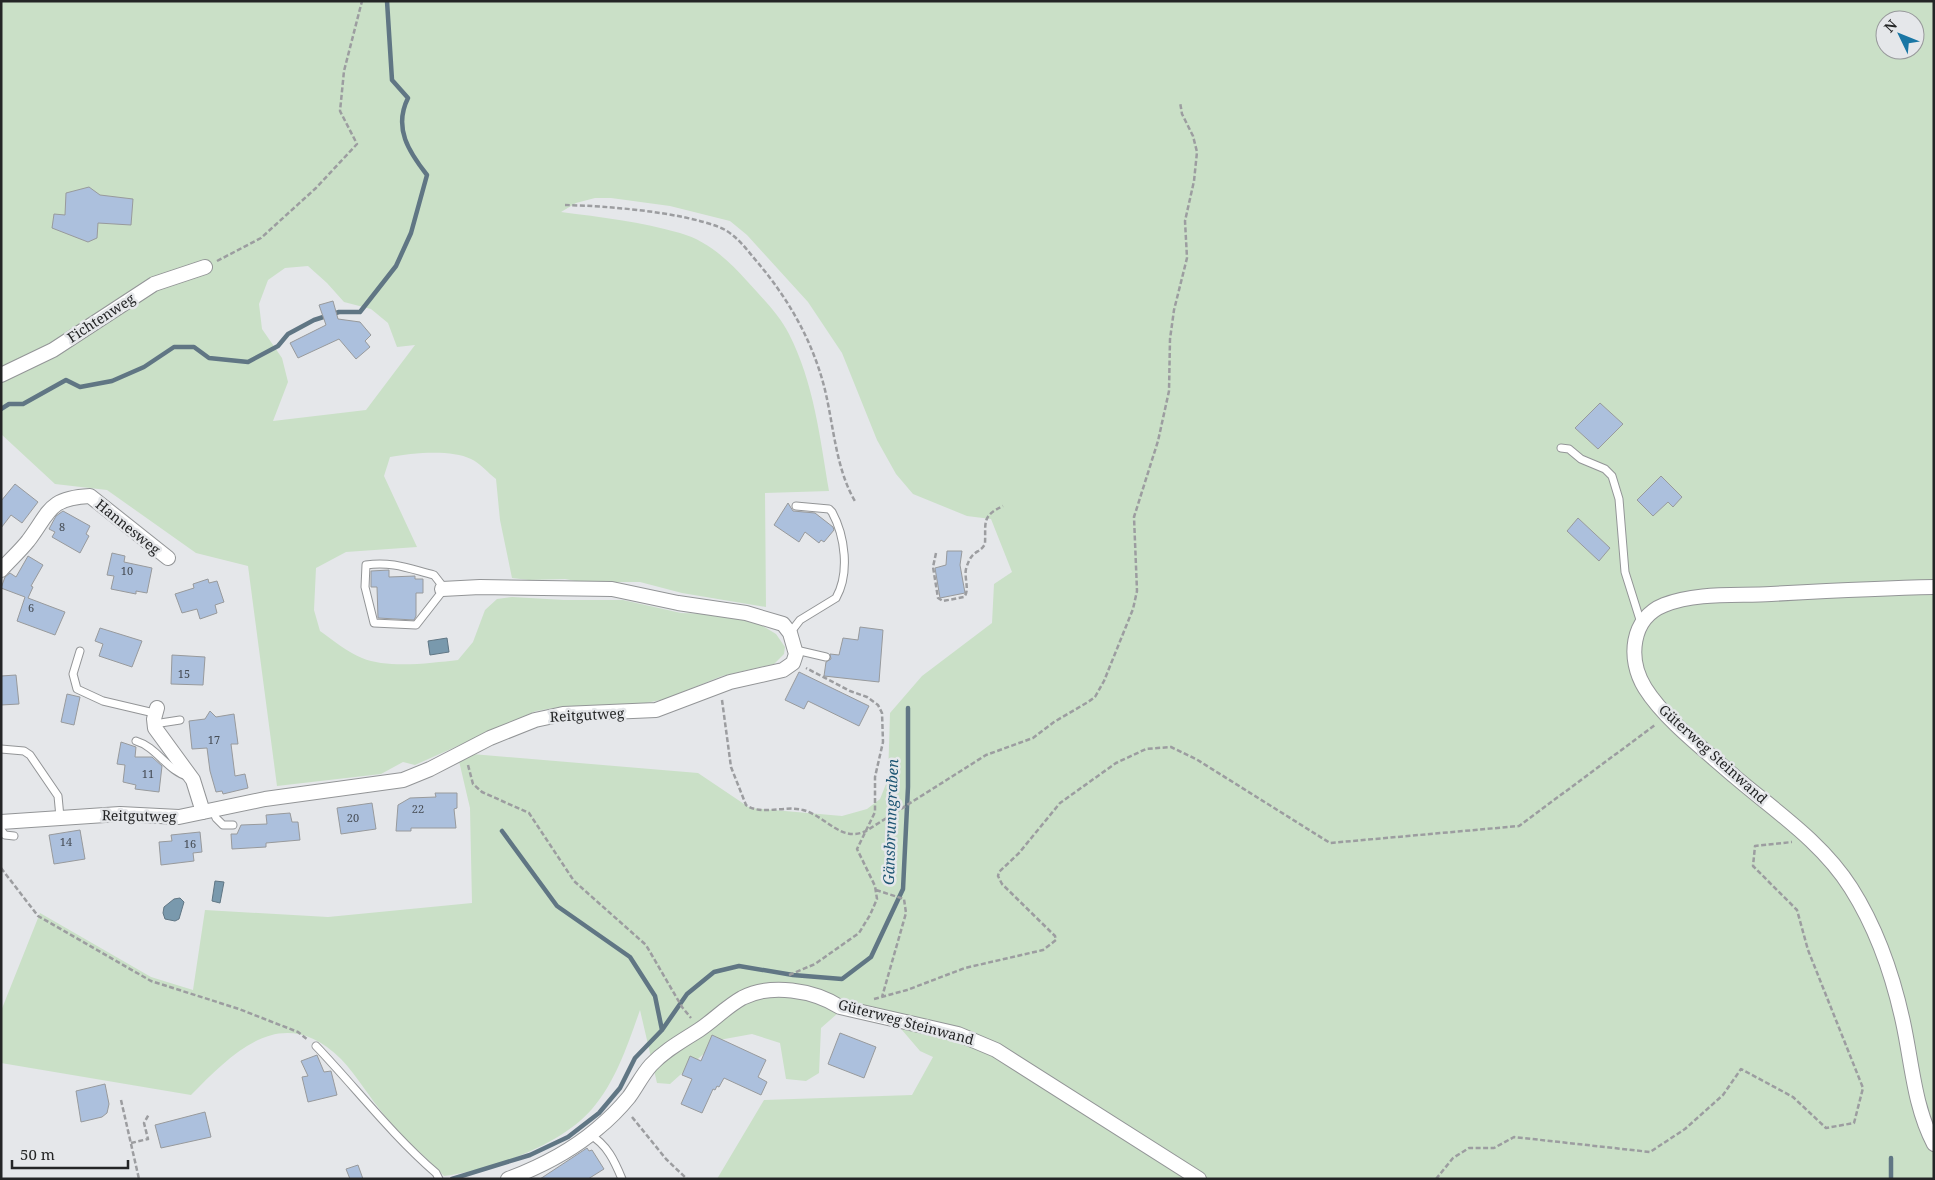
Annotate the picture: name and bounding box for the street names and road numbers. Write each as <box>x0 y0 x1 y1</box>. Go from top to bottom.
street label: Fichtenweg <box>63 288 139 347</box>
street label: Hannesweg <box>92 495 165 559</box>
street label: Güterweg Steinwand <box>1655 700 1772 808</box>
street label: Reitgutweg <box>549 703 625 726</box>
street label: Reitgutweg <box>102 805 177 826</box>
street label: Güterweg Steinwand <box>836 994 976 1049</box>

